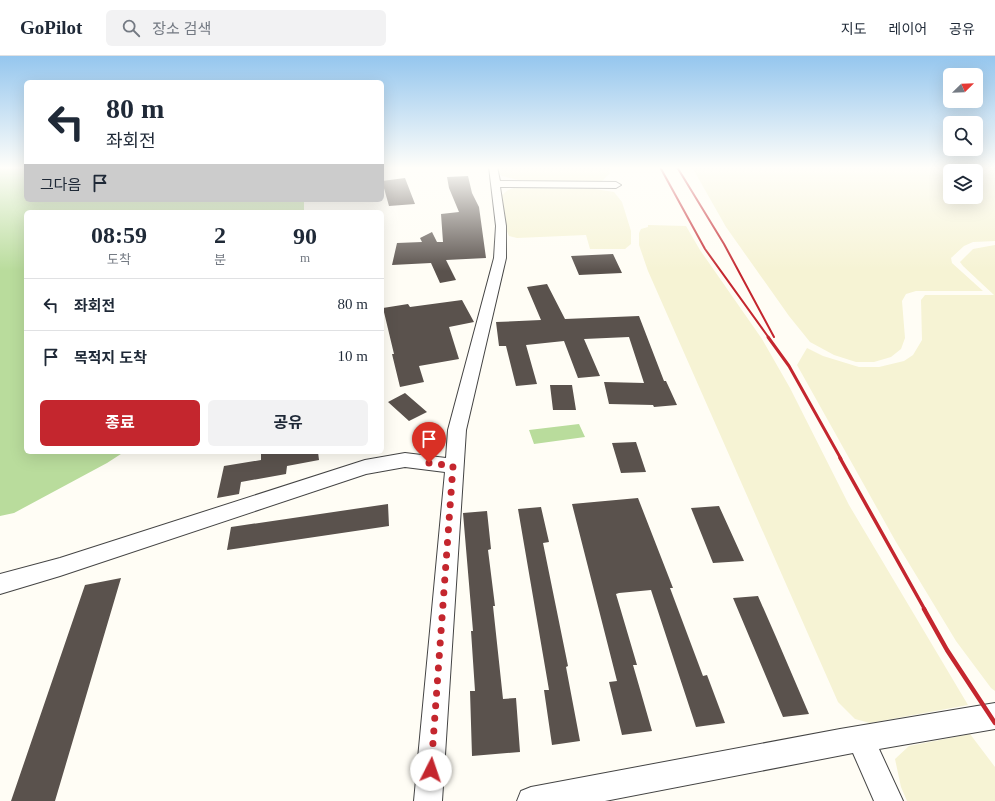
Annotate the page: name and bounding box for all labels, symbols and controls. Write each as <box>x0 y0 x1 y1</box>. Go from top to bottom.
search box <box>106 10 386 46</box>
text: GoPilot <box>20 17 82 38</box>
icon: search <box>120 17 142 39</box>
text: 장소 검색 <box>152 21 211 37</box>
text: 지도 <box>841 22 867 37</box>
text: 레이어 <box>889 22 927 37</box>
text: 공유 <box>949 22 975 37</box>
north arrow <box>943 68 983 108</box>
map controls <box>943 68 983 204</box>
text: 80 m <box>106 93 164 124</box>
icon: left <box>40 96 92 148</box>
button: search <box>943 116 983 156</box>
text: 좌회전 <box>106 131 156 151</box>
button: layers <box>943 164 983 204</box>
icon: arrive <box>89 172 111 194</box>
text: 그다음 <box>40 177 81 193</box>
text: 08:59 <box>91 222 147 248</box>
text: 2 <box>214 222 226 248</box>
text: 90 <box>293 223 317 249</box>
text: m <box>300 250 310 265</box>
text: 도착 <box>107 252 131 267</box>
text: 분 <box>214 252 226 267</box>
icon: left <box>40 294 62 316</box>
text: 80 m <box>338 296 368 312</box>
text: 좌회전 <box>74 298 115 314</box>
icon: arrive <box>40 346 62 368</box>
text: 10 m <box>338 348 368 364</box>
text: 목적지 도착 <box>74 350 147 366</box>
button: 종료 <box>40 400 200 446</box>
button: 공유 <box>208 400 368 446</box>
pin <box>412 422 446 463</box>
icon: arrive <box>418 428 440 450</box>
position arrow <box>410 749 452 791</box>

